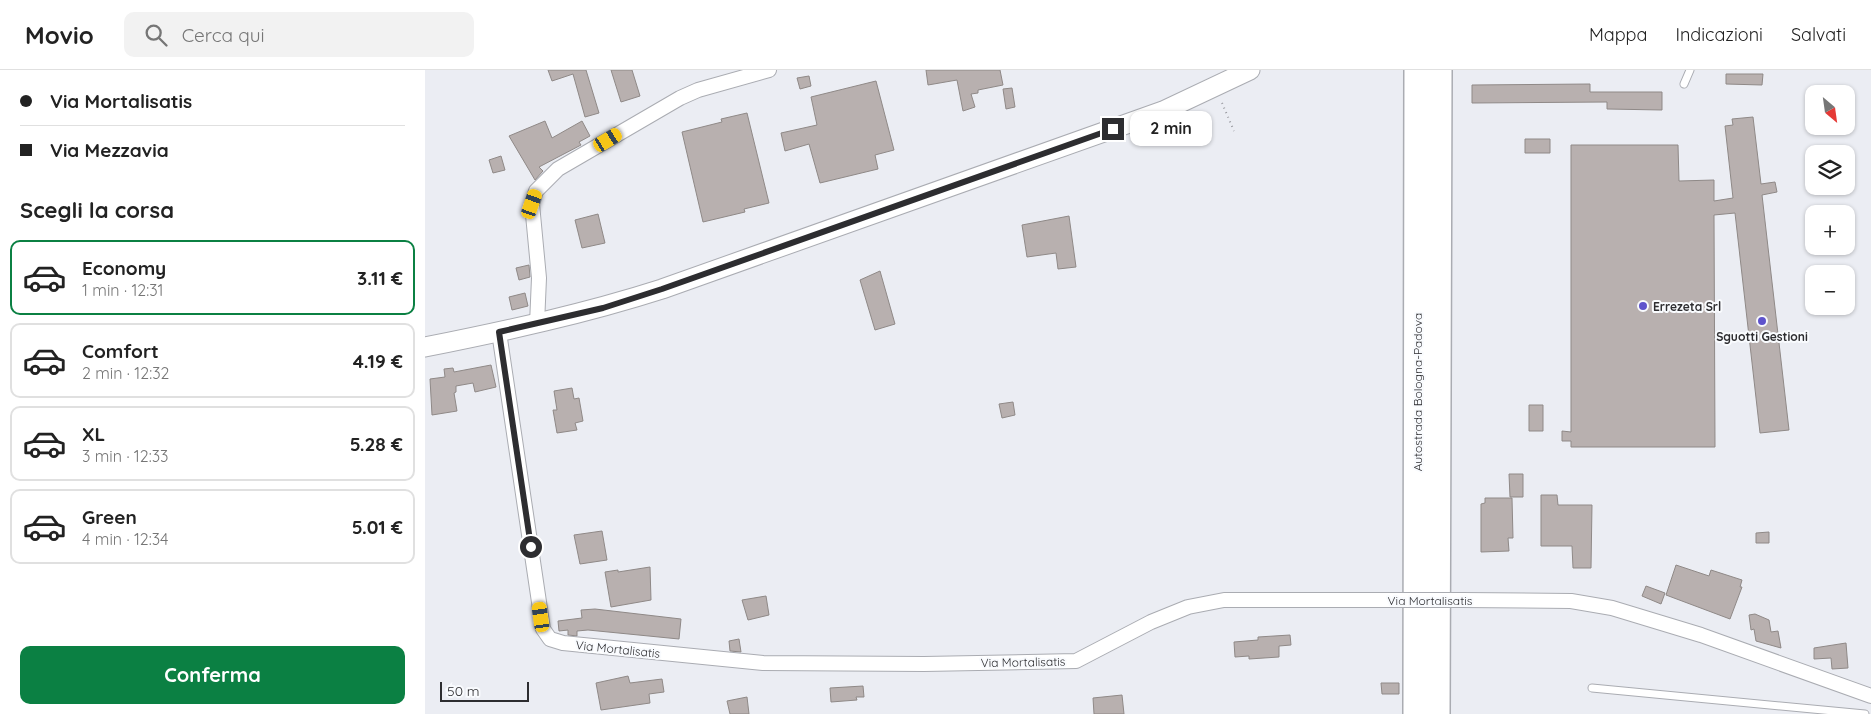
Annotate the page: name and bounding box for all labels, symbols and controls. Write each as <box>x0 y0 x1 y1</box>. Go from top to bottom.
search box <box>124 12 474 57</box>
text: Movio <box>25 20 94 50</box>
icon: search <box>142 21 170 49</box>
text: Cerca qui <box>182 23 265 47</box>
text: Mappa <box>1589 23 1647 46</box>
text: Indicazioni <box>1675 23 1763 46</box>
text: Salvati <box>1791 23 1846 46</box>
north arrow <box>1805 85 1855 135</box>
map controls <box>1805 85 1855 315</box>
text: Via Mortalisatis <box>50 89 192 113</box>
callout: 2 min <box>1131 112 1213 146</box>
route end <box>1102 118 1124 140</box>
text: 2 min <box>1150 118 1192 138</box>
car <box>591 126 624 154</box>
text: Via Mezzavia <box>50 138 169 162</box>
button: layers <box>1805 145 1855 195</box>
car <box>520 187 543 221</box>
text: Scegli la corsa <box>20 196 174 224</box>
button: + <box>1805 205 1855 255</box>
icon: car <box>22 255 67 300</box>
text: Economy <box>82 256 166 280</box>
button: − <box>1805 265 1855 315</box>
text: 3.11 € <box>357 266 403 290</box>
text: 1 min · 12:31 <box>82 280 164 300</box>
place label: Errezeta Srl <box>1653 299 1721 314</box>
marker: Errezeta Srl <box>1637 300 1649 312</box>
street label: Autostrada Bologna-Padova <box>1410 313 1425 471</box>
marker: Sguotti Gestioni <box>1756 315 1768 327</box>
place label: Sguotti Gestioni <box>1716 329 1808 344</box>
icon: car <box>22 338 67 383</box>
text: Comfort <box>82 339 159 363</box>
text: 4.19 € <box>353 349 403 373</box>
text: 2 min · 12:32 <box>82 363 169 383</box>
icon: car <box>22 421 67 466</box>
text: XL <box>82 422 105 446</box>
text: 5.28 € <box>350 432 403 456</box>
text: 3 min · 12:33 <box>82 446 168 466</box>
icon: car <box>22 504 67 549</box>
text: Green <box>82 505 137 529</box>
text: 5.01 € <box>352 515 403 539</box>
text: 4 min · 12:34 <box>82 529 169 549</box>
route start <box>520 536 542 558</box>
street label: Via Mortalisatis <box>1388 593 1473 608</box>
car <box>531 601 550 633</box>
street label: Via Mortalisatis <box>575 637 661 661</box>
button: Conferma <box>20 646 405 704</box>
street label: Via Mortalisatis <box>980 654 1066 670</box>
scale bar <box>440 679 529 702</box>
text: 50 m <box>447 682 480 700</box>

